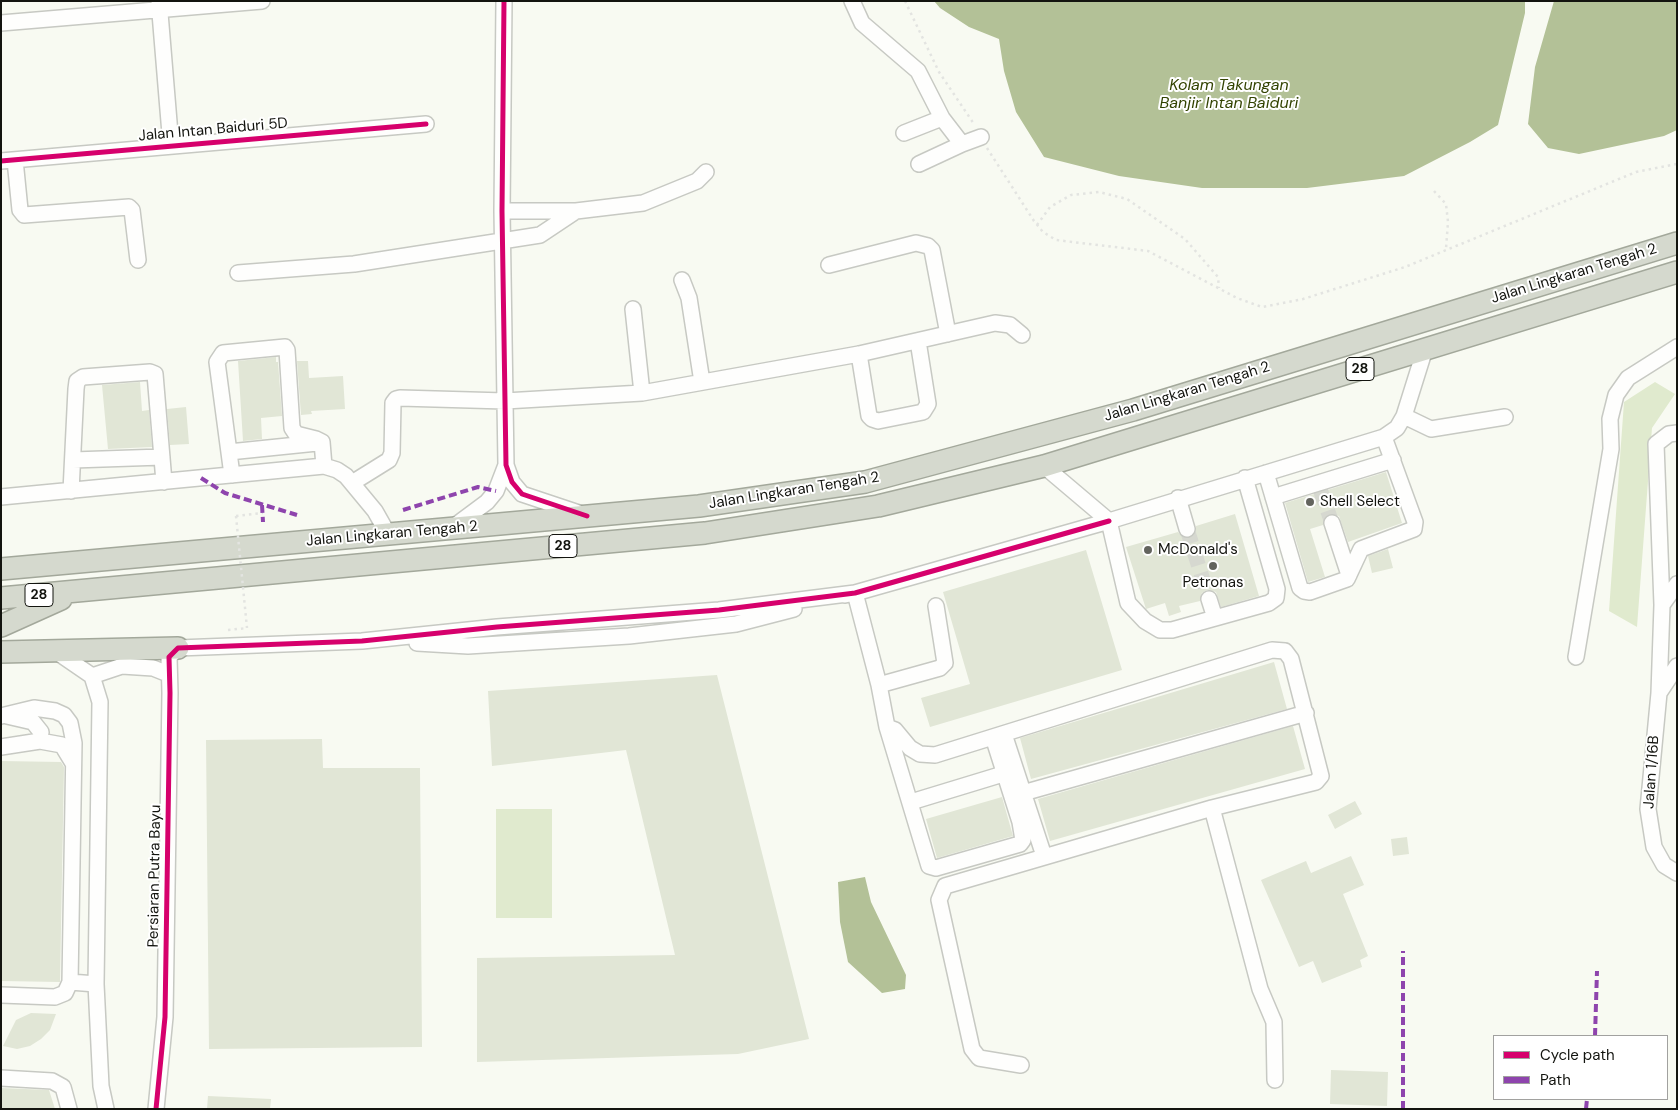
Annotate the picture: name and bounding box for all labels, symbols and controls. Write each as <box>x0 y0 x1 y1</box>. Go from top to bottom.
water label: Kolam Takungan Banjir Intan Baiduri <box>1160 76 1298 114</box>
street label: Jalan Intan Baiduri 5D <box>138 114 288 146</box>
street label: Jalan Lingkaran Tengah 2 <box>1489 240 1659 308</box>
street label: Jalan Lingkaran Tengah 2 <box>1102 358 1272 426</box>
road number: 28 <box>1346 358 1374 380</box>
street label: Jalan Lingkaran Tengah 2 <box>708 469 880 513</box>
place label: Shell Select <box>1320 493 1400 511</box>
marker: Shell Select <box>1304 496 1316 508</box>
street label: Jalan Lingkaran Tengah 2 <box>305 518 479 550</box>
road number: 28 <box>549 534 577 558</box>
place label: McDonald's <box>1158 541 1238 559</box>
marker: McDonald's <box>1142 544 1154 556</box>
marker: Petronas <box>1207 560 1219 572</box>
place label: Petronas <box>1183 574 1243 592</box>
road number: 28 <box>25 584 53 606</box>
street label: Jalan 1/16B <box>1640 735 1664 809</box>
street label: Persiaran Putra Bayu <box>145 804 165 948</box>
legend <box>1493 1035 1668 1100</box>
text: Cycle path <box>1540 1045 1615 1065</box>
text: Path <box>1540 1070 1571 1090</box>

